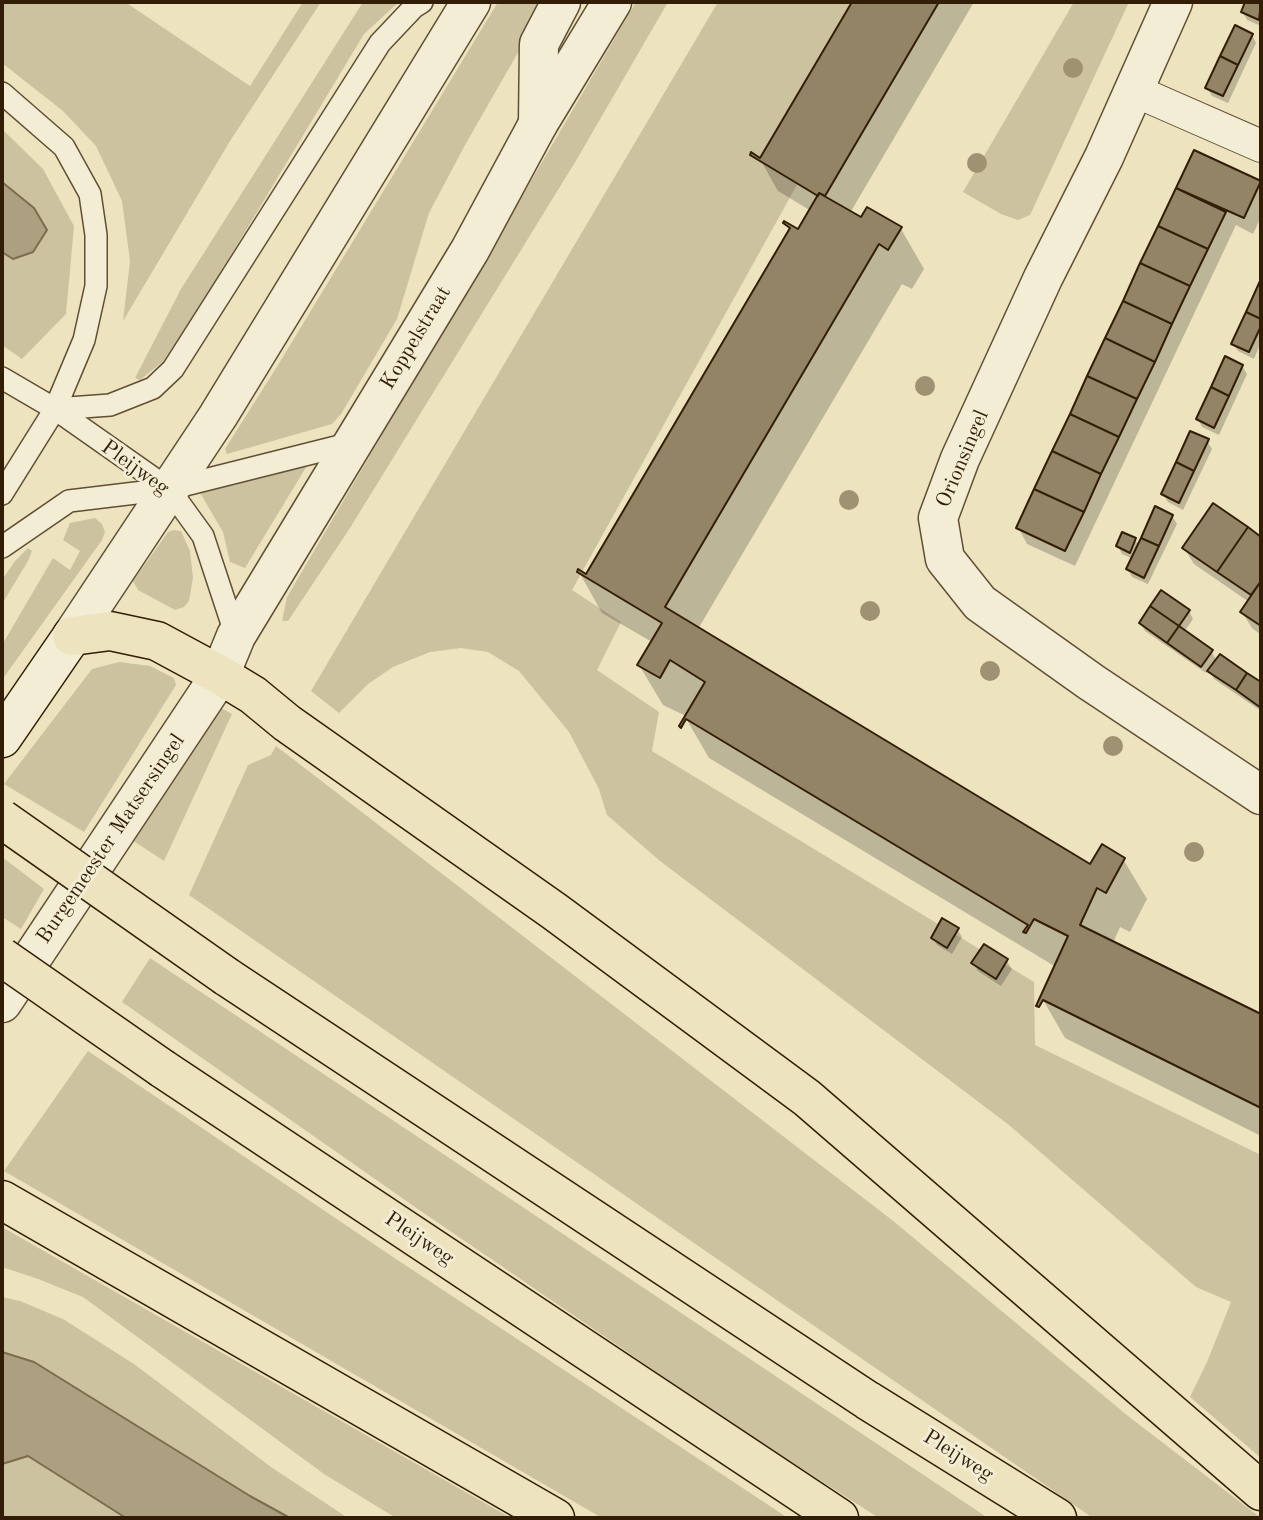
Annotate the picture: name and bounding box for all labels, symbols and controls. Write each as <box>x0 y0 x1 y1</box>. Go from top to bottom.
street label: Koppelstraat <box>375 282 457 394</box>
street label: Orionsingel <box>931 406 995 512</box>
street label: Pleijweg <box>96 435 174 501</box>
street label: Burgemeester Matsersingel <box>31 729 191 949</box>
street label: Pleijweg <box>380 1207 458 1271</box>
street label: Pleijweg <box>918 1425 998 1487</box>

